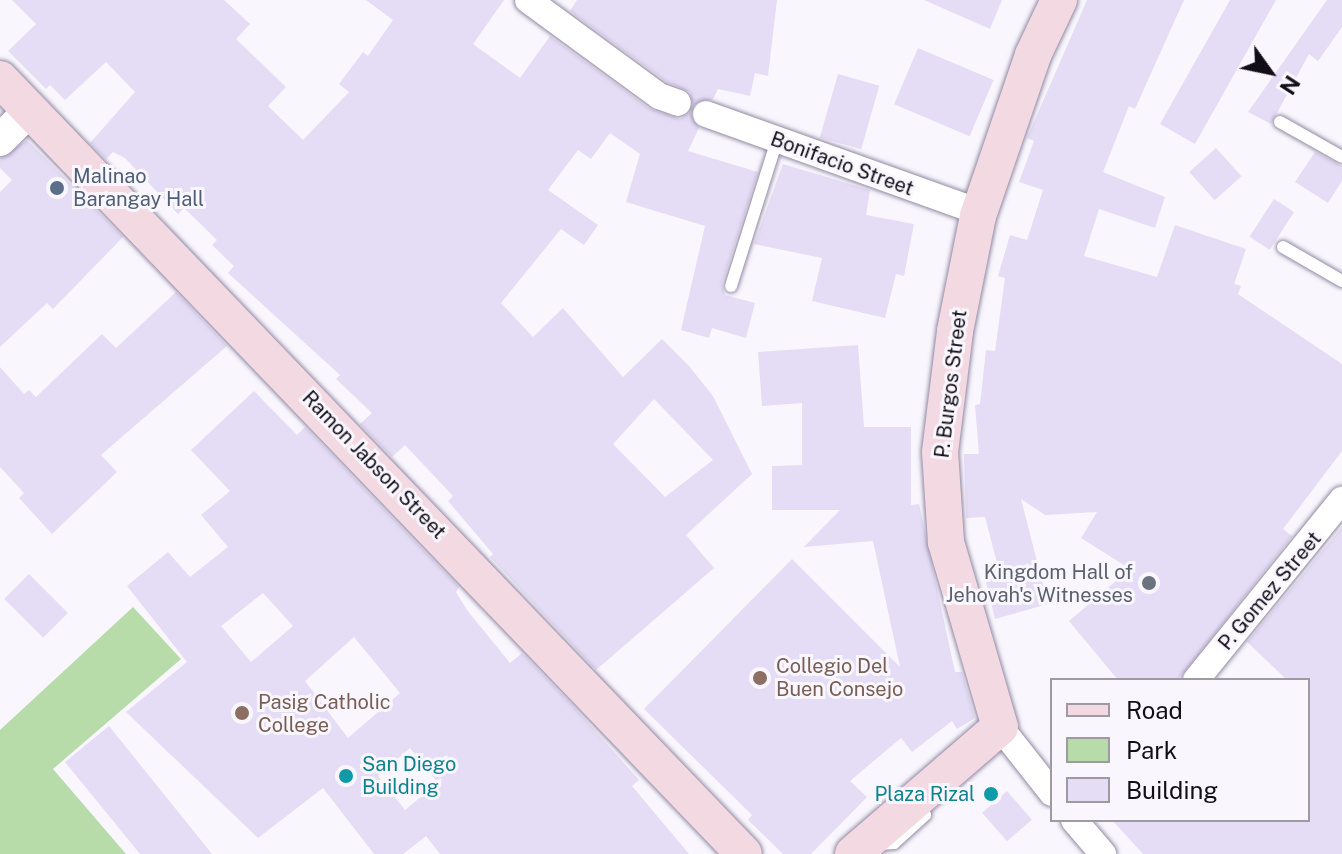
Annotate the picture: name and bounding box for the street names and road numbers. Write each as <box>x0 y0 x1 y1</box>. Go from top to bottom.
street label: Bonifacio Street <box>767 127 917 201</box>
street label: P. Burgos Street <box>930 308 972 460</box>
street label: Ramon Jabson Street <box>297 386 451 544</box>
street label: P. Gomez Street <box>1213 527 1327 655</box>

